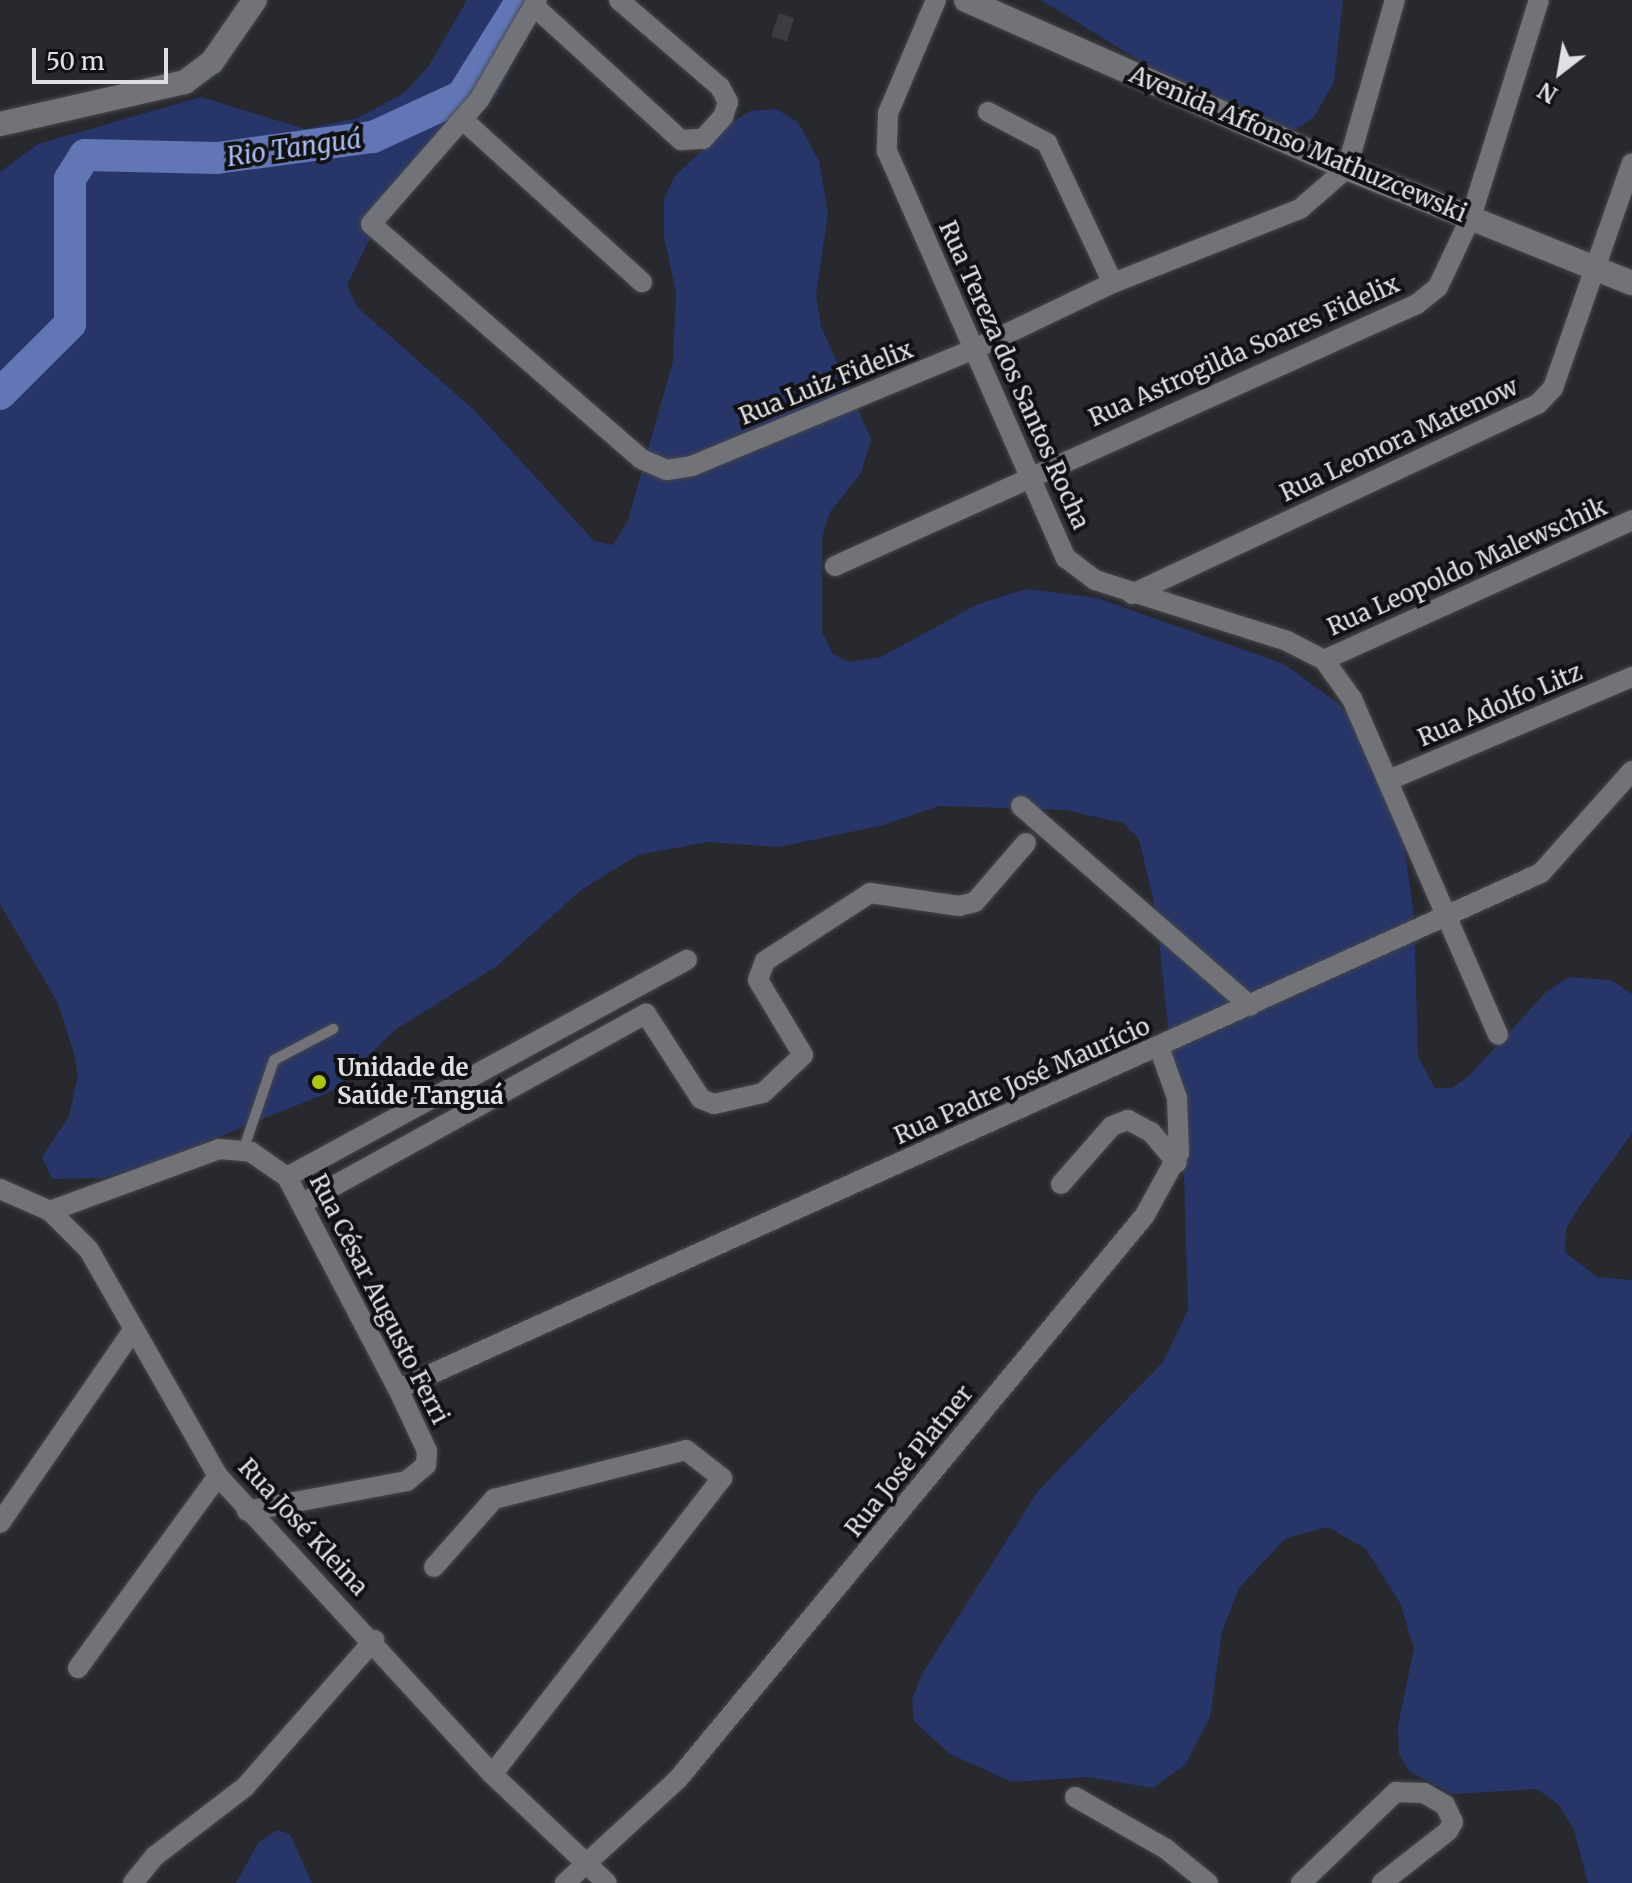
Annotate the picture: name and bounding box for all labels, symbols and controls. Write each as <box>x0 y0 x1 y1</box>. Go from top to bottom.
scale bar <box>36 32 172 82</box>
north arrow <box>1520 32 1600 112</box>
text: 50 m <box>46 46 105 77</box>
street label: Avenida Affonso Mathuzcewski <box>1125 60 1471 228</box>
text: N <box>1533 76 1562 109</box>
water label: Rio Tanguá <box>225 123 363 173</box>
street label: Rua Tereza dos Santos Rocha <box>933 216 1095 534</box>
street label: Rua Astrogilda Soares Fidelix <box>1084 269 1404 433</box>
street label: Rua Luiz Fidelix <box>735 335 917 431</box>
street label: Rua Leonora Matenow <box>1276 372 1522 508</box>
street label: Rua Leopoldo Malewschik <box>1323 492 1611 642</box>
street label: Rua Adolfo Litz <box>1414 657 1586 753</box>
street label: Rua Padre José Maurício <box>890 1012 1154 1150</box>
place label: Unidade de Saúde Tanguá <box>337 1054 504 1110</box>
marker: Unidade de Saúde Tanguá <box>308 1071 330 1093</box>
street label: Rua César Augusto Ferri <box>303 1169 455 1429</box>
street label: Rua José Platner <box>839 1380 979 1542</box>
street label: Rua José Kleina <box>232 1453 374 1601</box>

